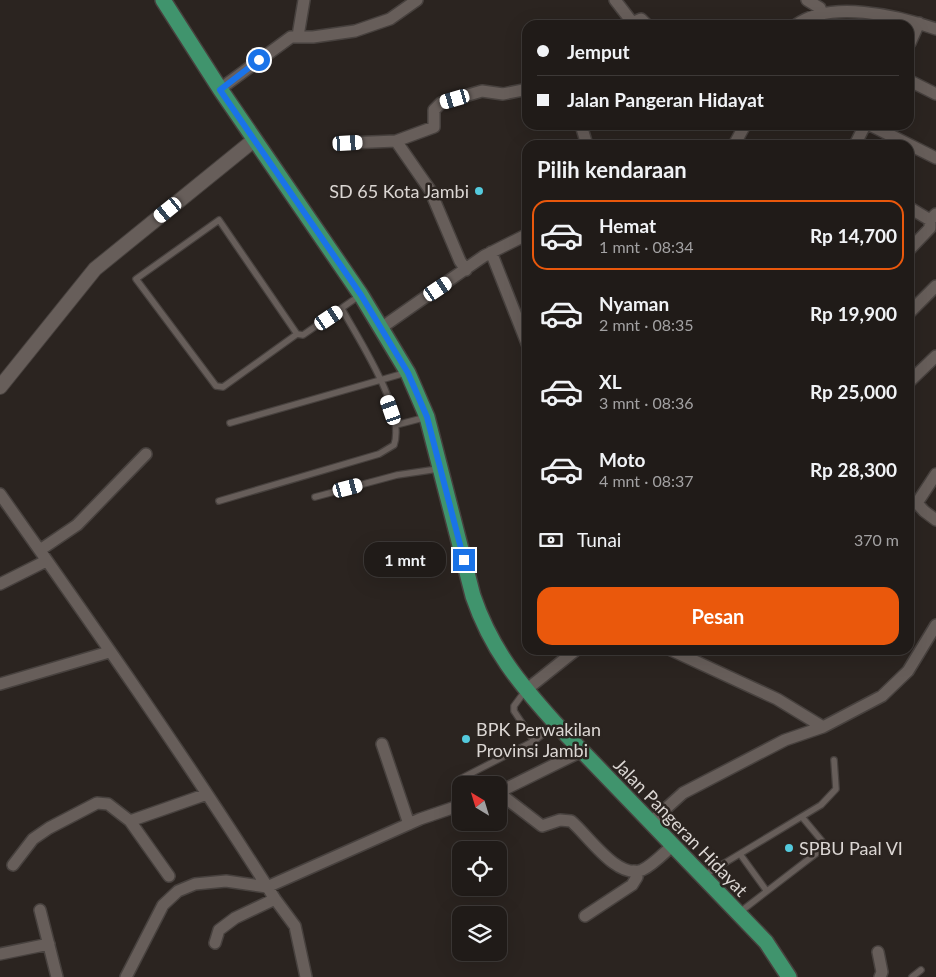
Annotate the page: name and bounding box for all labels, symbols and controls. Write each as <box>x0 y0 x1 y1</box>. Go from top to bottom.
text: Jemput <box>567 40 629 63</box>
route start <box>248 49 270 71</box>
car <box>438 88 471 110</box>
text: Jalan Pangeran Hidayat <box>567 88 764 111</box>
car <box>332 135 363 151</box>
text: Pilih kendaraan <box>537 156 687 183</box>
place label: SD 65 Kota Jambi <box>329 180 469 202</box>
marker: SD 65 Kota Jambi <box>473 185 485 197</box>
car <box>151 195 184 225</box>
icon: car <box>539 213 584 258</box>
text: Hemat <box>599 214 656 237</box>
text: Rp 14,700 <box>810 224 897 247</box>
text: 1 mnt · 08:34 <box>599 237 694 256</box>
car <box>421 274 454 304</box>
icon: car <box>539 291 584 336</box>
text: Nyaman <box>599 292 669 315</box>
text: Rp 19,900 <box>810 302 897 325</box>
car <box>312 303 345 333</box>
text: 2 mnt · 08:35 <box>599 315 694 334</box>
icon: car <box>539 369 584 414</box>
text: XL <box>599 370 622 393</box>
text: Rp 25,000 <box>810 380 897 403</box>
car <box>379 393 402 427</box>
text: 3 mnt · 08:36 <box>599 393 694 412</box>
icon: car <box>539 447 584 492</box>
text: Moto <box>599 448 645 471</box>
text: Rp 28,300 <box>810 458 897 481</box>
text: 4 mnt · 08:37 <box>599 471 694 490</box>
car <box>331 477 364 499</box>
icon: cash <box>537 526 565 554</box>
text: Tunai <box>577 528 621 551</box>
text: 370 m <box>854 530 899 549</box>
callout: 1 mnt <box>364 542 446 578</box>
route end <box>453 549 475 571</box>
text: 1 mnt <box>384 550 426 569</box>
button: Pesan <box>537 587 899 645</box>
place label: BPK Perwakilan Provinsi Jambi <box>476 718 601 761</box>
marker: BPK Perwakilan Provinsi Jambi <box>460 733 472 745</box>
street label: Jalan Pangeran Hidayat <box>609 753 753 901</box>
north arrow <box>452 776 508 831</box>
map controls <box>452 776 507 961</box>
place label: SPBU Paal VI <box>799 837 903 859</box>
button: locate <box>452 841 507 896</box>
marker: SPBU Paal VI <box>783 842 795 854</box>
button: layers <box>452 906 507 961</box>

